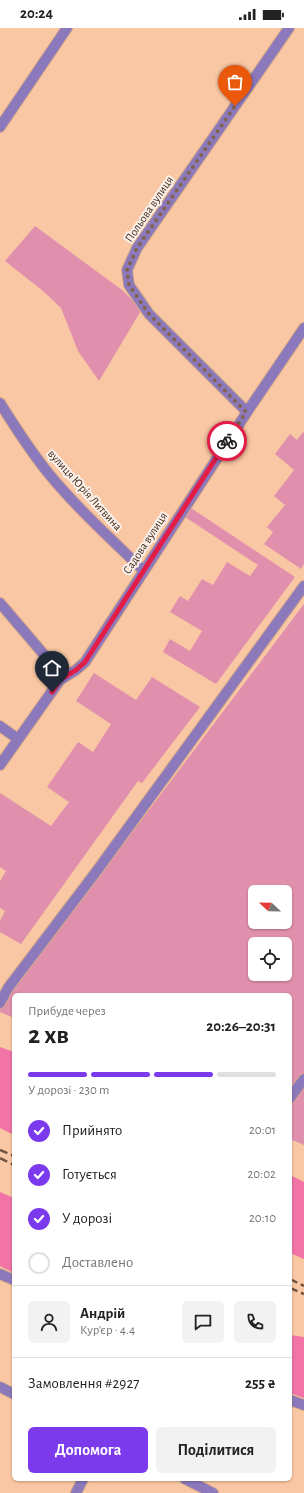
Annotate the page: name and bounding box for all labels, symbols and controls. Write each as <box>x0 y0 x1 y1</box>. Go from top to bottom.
text: 20:24 <box>20 6 53 21</box>
pin <box>218 65 252 106</box>
icon: bag <box>224 71 246 93</box>
street label: Польова вулиця <box>123 174 176 245</box>
courier <box>207 421 247 461</box>
icon: bike <box>216 430 238 452</box>
street label: вулиця Юрія Литвина <box>45 447 125 534</box>
street label: Садова вулиця <box>121 510 170 577</box>
pin <box>35 651 69 692</box>
icon: home <box>41 657 63 679</box>
north arrow <box>248 885 292 929</box>
map controls <box>248 885 292 981</box>
button: locate <box>248 937 292 981</box>
text: Прибуде через <box>28 1005 106 1018</box>
text: 20:26–20:31 <box>206 1019 276 1034</box>
text: 2 хв <box>28 1022 69 1048</box>
text: У дорозі · 230 m <box>28 1084 109 1097</box>
icon: check <box>28 1120 50 1142</box>
text: Прийнято <box>62 1123 122 1138</box>
text: 20:01 <box>249 1124 276 1137</box>
icon: check <box>28 1164 50 1186</box>
text: Готується <box>62 1167 117 1182</box>
text: 20:02 <box>247 1168 276 1181</box>
icon: check <box>28 1208 50 1230</box>
text: У дорозі <box>62 1211 112 1226</box>
text: 20:10 <box>249 1212 276 1225</box>
text: Доставлено <box>62 1255 133 1270</box>
button: person <box>28 1301 70 1343</box>
button: chat <box>182 1301 224 1343</box>
button: phone <box>234 1301 276 1343</box>
text: Андрій <box>80 1306 125 1321</box>
text: Кур’єр · 4.4 <box>80 1324 135 1337</box>
text: Замовлення #2927 <box>28 1376 139 1391</box>
text: 255 ₴ <box>245 1376 276 1391</box>
button: Допомога <box>28 1427 148 1473</box>
button: Поділитися <box>156 1427 276 1473</box>

